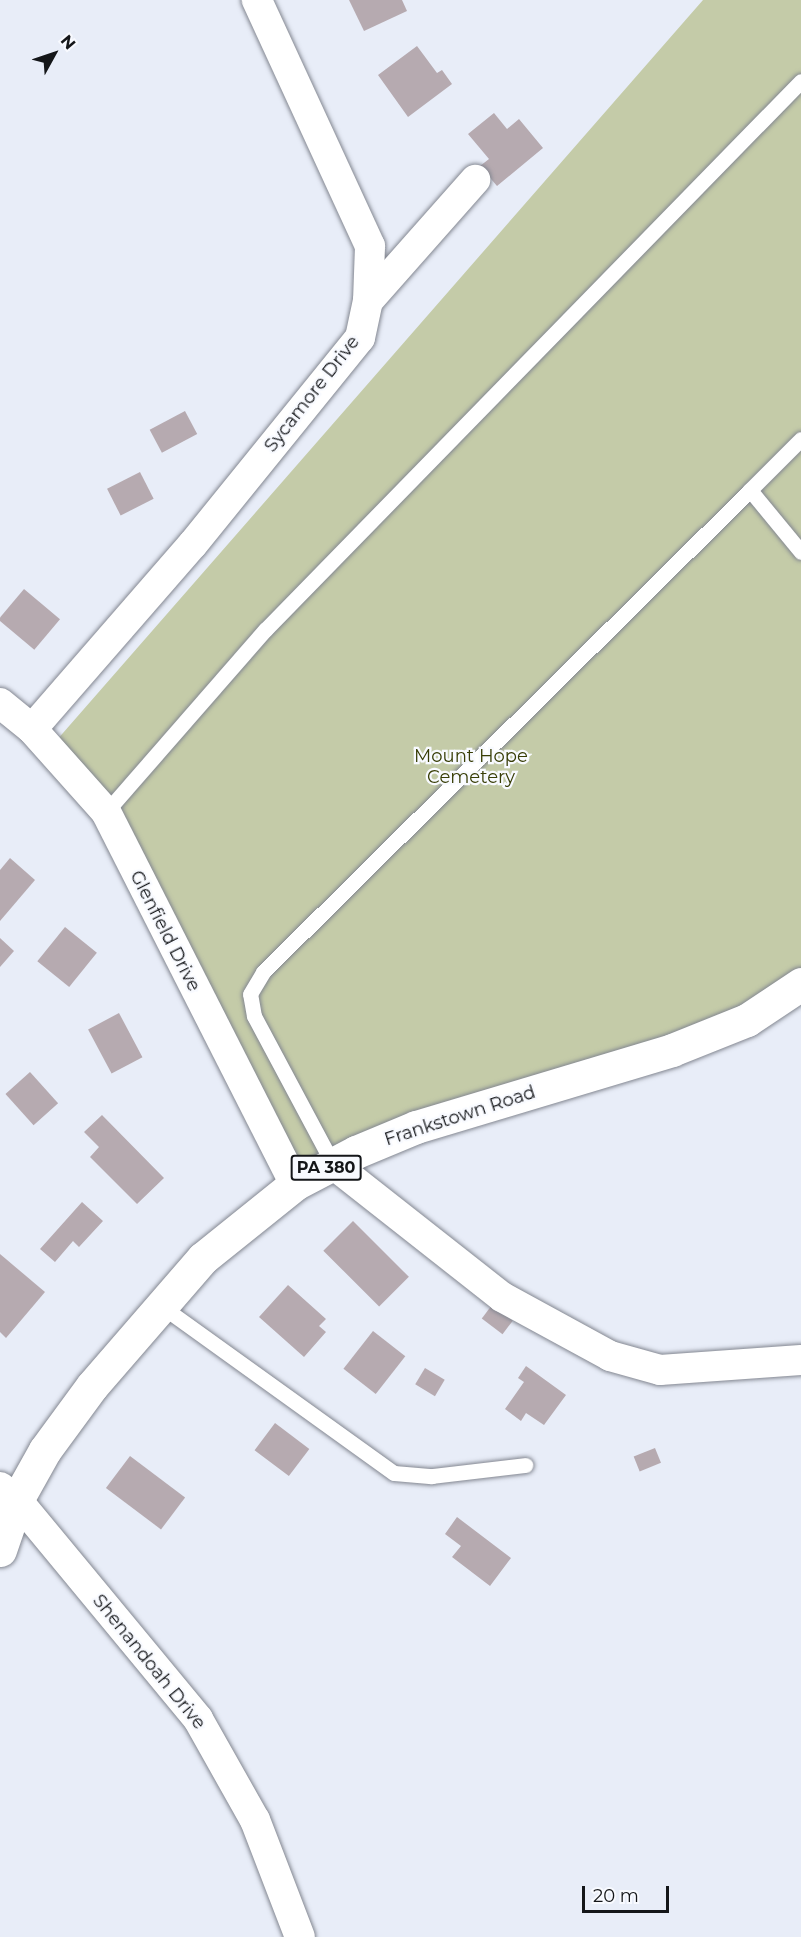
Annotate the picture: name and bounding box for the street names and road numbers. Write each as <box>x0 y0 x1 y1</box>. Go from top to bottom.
street label: Sycamore Drive <box>260 332 364 456</box>
street label: Glenfield Drive <box>125 867 205 995</box>
street label: Frankstown Road <box>382 1081 538 1151</box>
road number: PA 380 <box>290 1155 362 1181</box>
street label: Shenandoah Drive <box>88 1590 210 1734</box>

